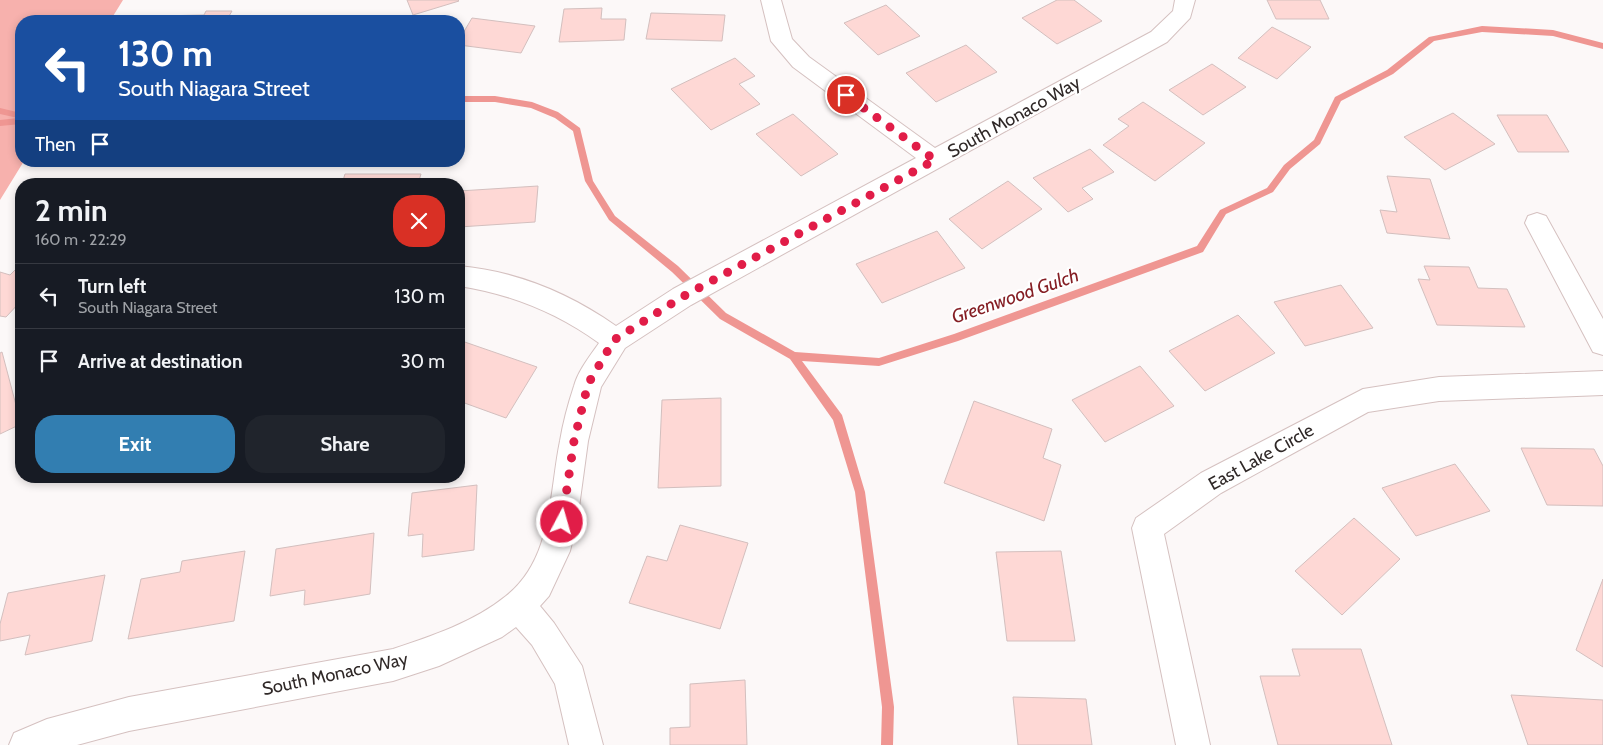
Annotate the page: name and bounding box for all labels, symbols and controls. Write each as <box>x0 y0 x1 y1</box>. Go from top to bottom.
text: 130 m <box>118 32 213 75</box>
icon: left <box>35 35 100 100</box>
street label: South Monaco Way <box>944 71 1084 163</box>
pin <box>825 74 867 116</box>
text: South Niagara Street <box>118 75 310 102</box>
icon: arrive <box>832 81 860 109</box>
icon: arrive <box>86 130 114 158</box>
text: Then <box>35 133 76 156</box>
text: 2 min <box>35 192 107 229</box>
button: close <box>393 195 445 247</box>
text: 160 m · 22:29 <box>35 230 127 249</box>
water label: Greenwood Gulch <box>948 263 1082 329</box>
text: Turn left <box>78 275 146 298</box>
icon: left <box>35 282 63 310</box>
text: 130 m <box>394 285 445 308</box>
text: South Niagara Street <box>78 298 217 317</box>
icon: arrive <box>35 347 63 375</box>
text: Arrive at destination <box>78 350 242 373</box>
text: 30 m <box>401 350 445 373</box>
button: Exit <box>35 415 235 473</box>
button: Share <box>245 415 445 473</box>
street label: East Lake Circle <box>1204 419 1318 495</box>
position arrow <box>535 495 587 547</box>
street label: South Monaco Way <box>260 648 410 700</box>

